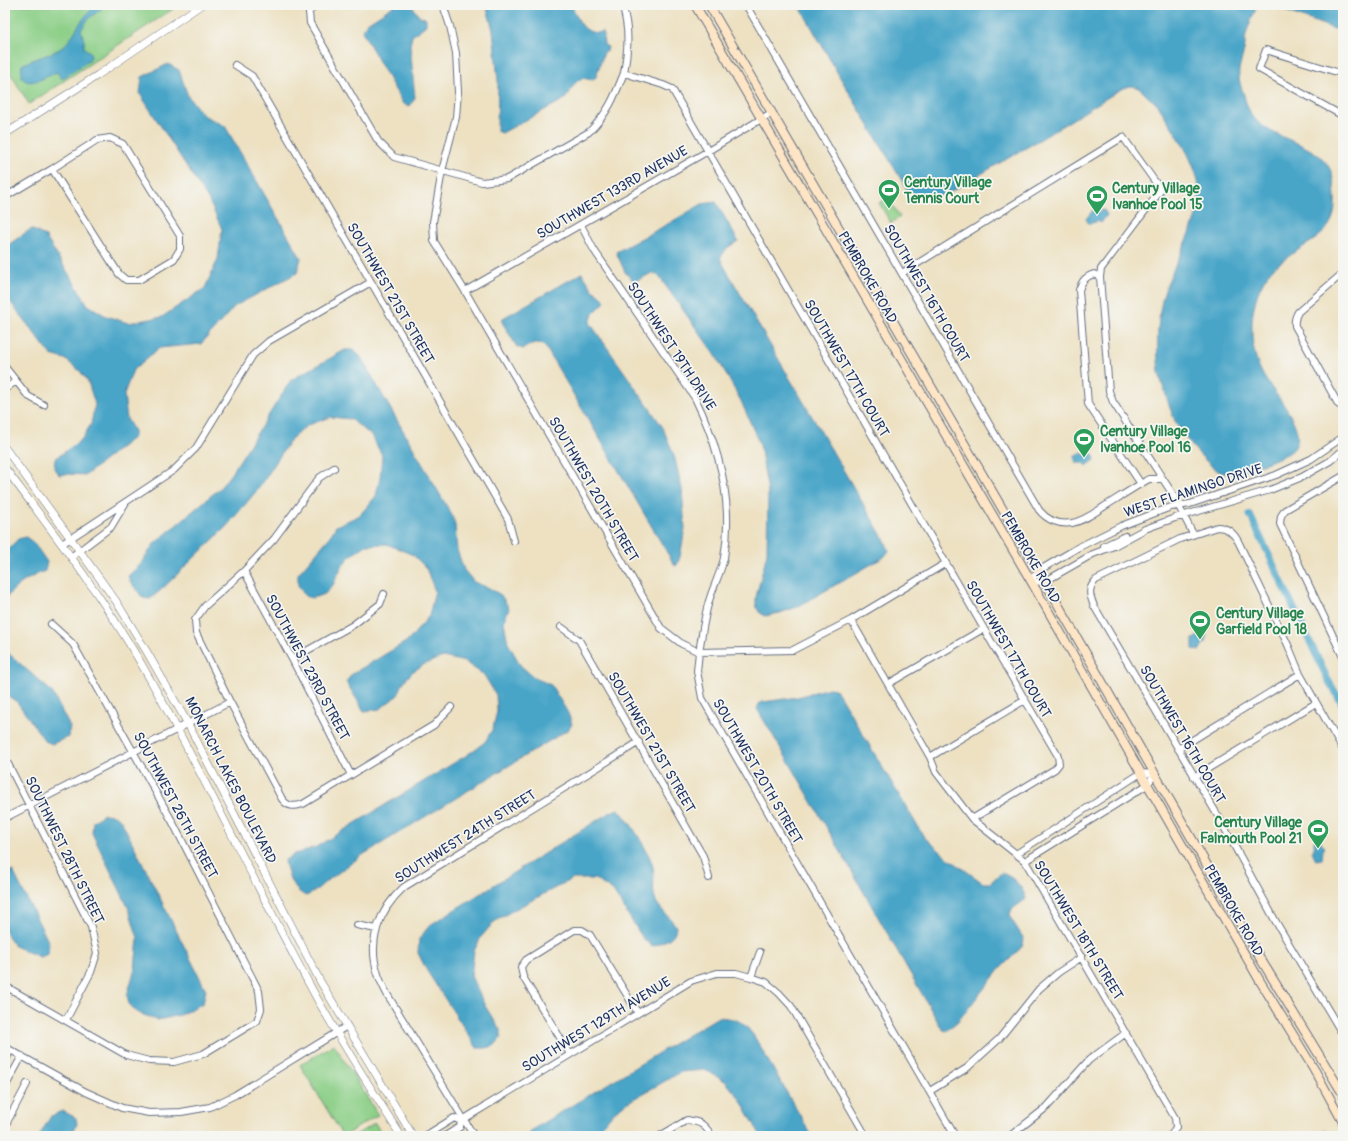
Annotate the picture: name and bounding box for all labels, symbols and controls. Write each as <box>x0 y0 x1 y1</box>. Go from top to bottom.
street label: SOUTHWEST 133RD AVENUE <box>534 142 691 243</box>
place label: Century Village Tennis Court <box>903 174 993 207</box>
sports icon: Century Village Tennis Court <box>876 177 902 210</box>
place label: Century Village Ivanhoe Pool 15 <box>1112 180 1203 213</box>
sports icon: Century Village Ivanhoe Pool 15 <box>1084 183 1110 216</box>
street label: SOUTHWEST 21ST STREET <box>343 220 438 367</box>
street label: SOUTHWEST 16TH COURT <box>880 221 973 365</box>
street label: PEMBROKE ROAD <box>834 228 901 327</box>
street label: SOUTHWEST 19TH DRIVE <box>624 279 720 414</box>
street label: SOUTHWEST 17TH COURT <box>800 297 893 440</box>
street label: SOUTHWEST 20TH STREET <box>545 414 642 565</box>
place label: Century Village Ivanhoe Pool 16 <box>1100 423 1191 456</box>
sports icon: Century Village Ivanhoe Pool 16 <box>1071 426 1097 459</box>
street label: WEST FLAMINGO DRIVE <box>1122 460 1265 521</box>
street label: PEMBROKE ROAD <box>997 508 1064 607</box>
street label: SOUTHWEST 17TH COURT <box>962 578 1055 721</box>
street label: SOUTHWEST 23RD STREET <box>262 591 353 743</box>
place label: Century Village Garfield Pool 18 <box>1216 605 1307 638</box>
sports icon: Century Village Garfield Pool 18 <box>1187 608 1213 641</box>
street label: SOUTHWEST 16TH COURT <box>1136 662 1229 806</box>
street label: SOUTHWEST 21ST STREET <box>604 669 699 816</box>
street label: MONARCH LAKES BOULEVARD <box>181 694 280 867</box>
street label: SOUTHWEST 20TH STREET <box>709 696 806 847</box>
street label: SOUTHWEST 26TH STREET <box>130 729 221 881</box>
street label: SOUTHWEST 28TH STREET <box>21 774 108 927</box>
street label: SOUTHWEST 24TH STREET <box>392 786 539 887</box>
place label: Century Village Falmouth Pool 21 <box>1200 814 1303 847</box>
sports icon: Century Village Falmouth Pool 21 <box>1305 817 1331 850</box>
street label: SOUTHWEST 18TH STREET <box>1030 857 1127 1003</box>
street label: PEMBROKE ROAD <box>1200 861 1267 960</box>
street label: SOUTHWEST 129TH AVENUE <box>519 973 674 1076</box>

